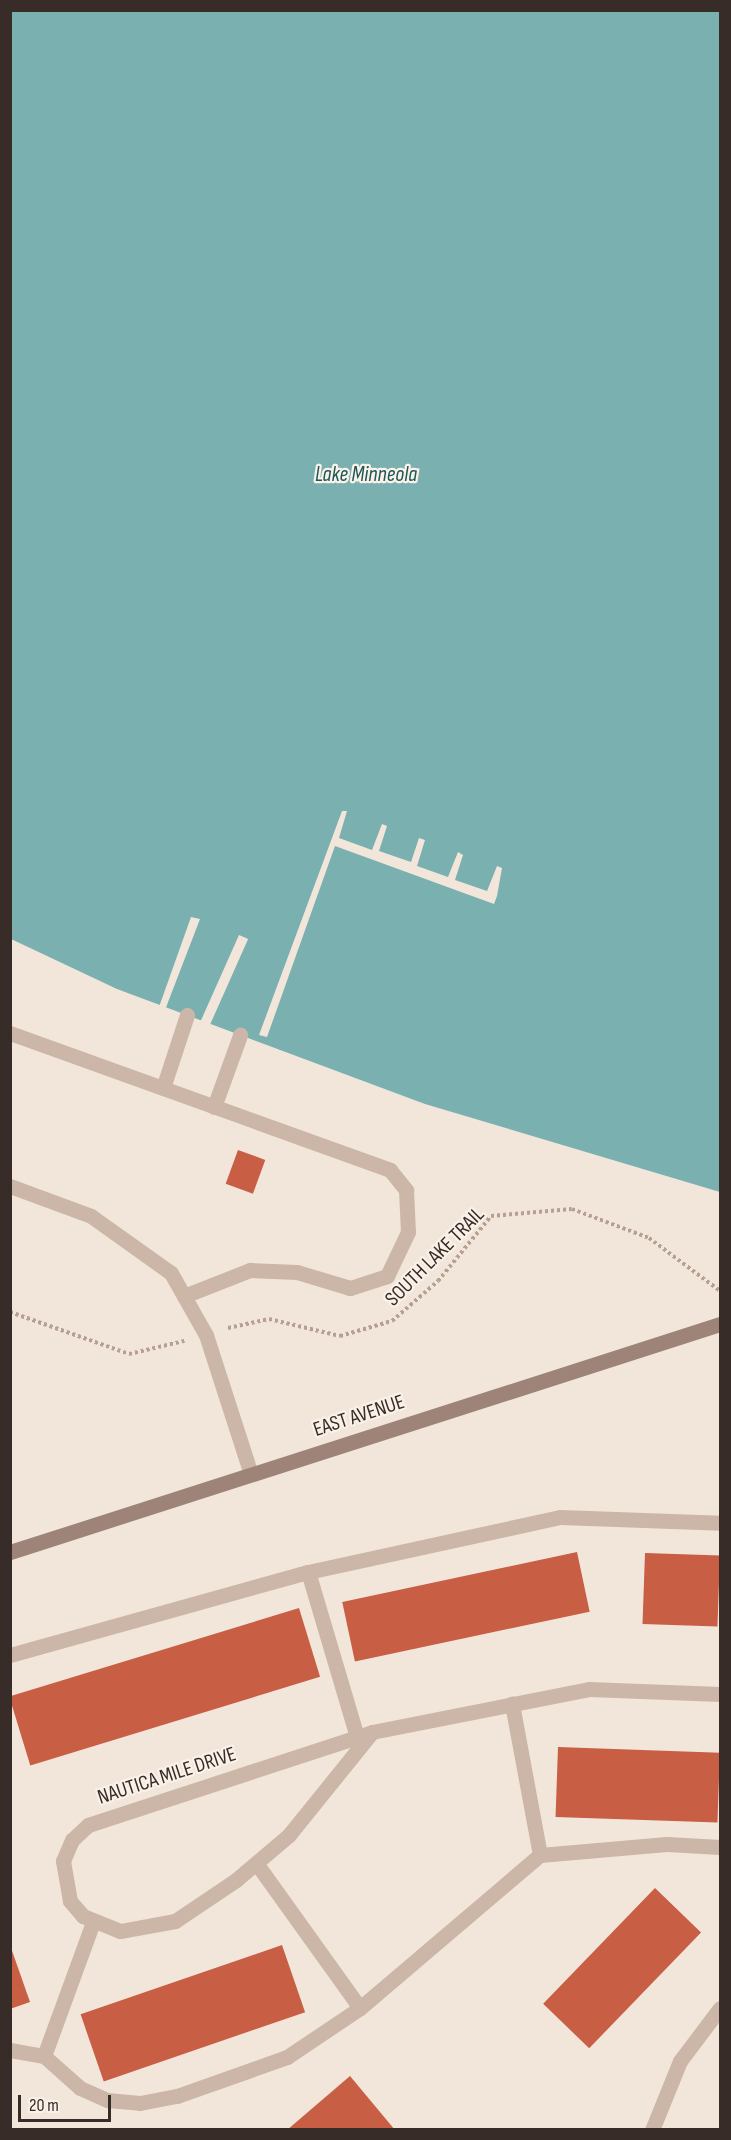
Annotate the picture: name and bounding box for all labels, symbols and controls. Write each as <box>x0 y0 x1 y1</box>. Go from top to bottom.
water label: Lake Minneola <box>315 462 417 488</box>
street label: SOUTH LAKE TRAIL <box>380 1202 490 1312</box>
street label: EAST AVENUE <box>310 1389 408 1443</box>
street label: NAUTICA MILE DRIVE <box>95 1742 239 1810</box>
scale bar <box>21 2083 114 2121</box>
text: 20 m <box>29 2095 59 2116</box>

